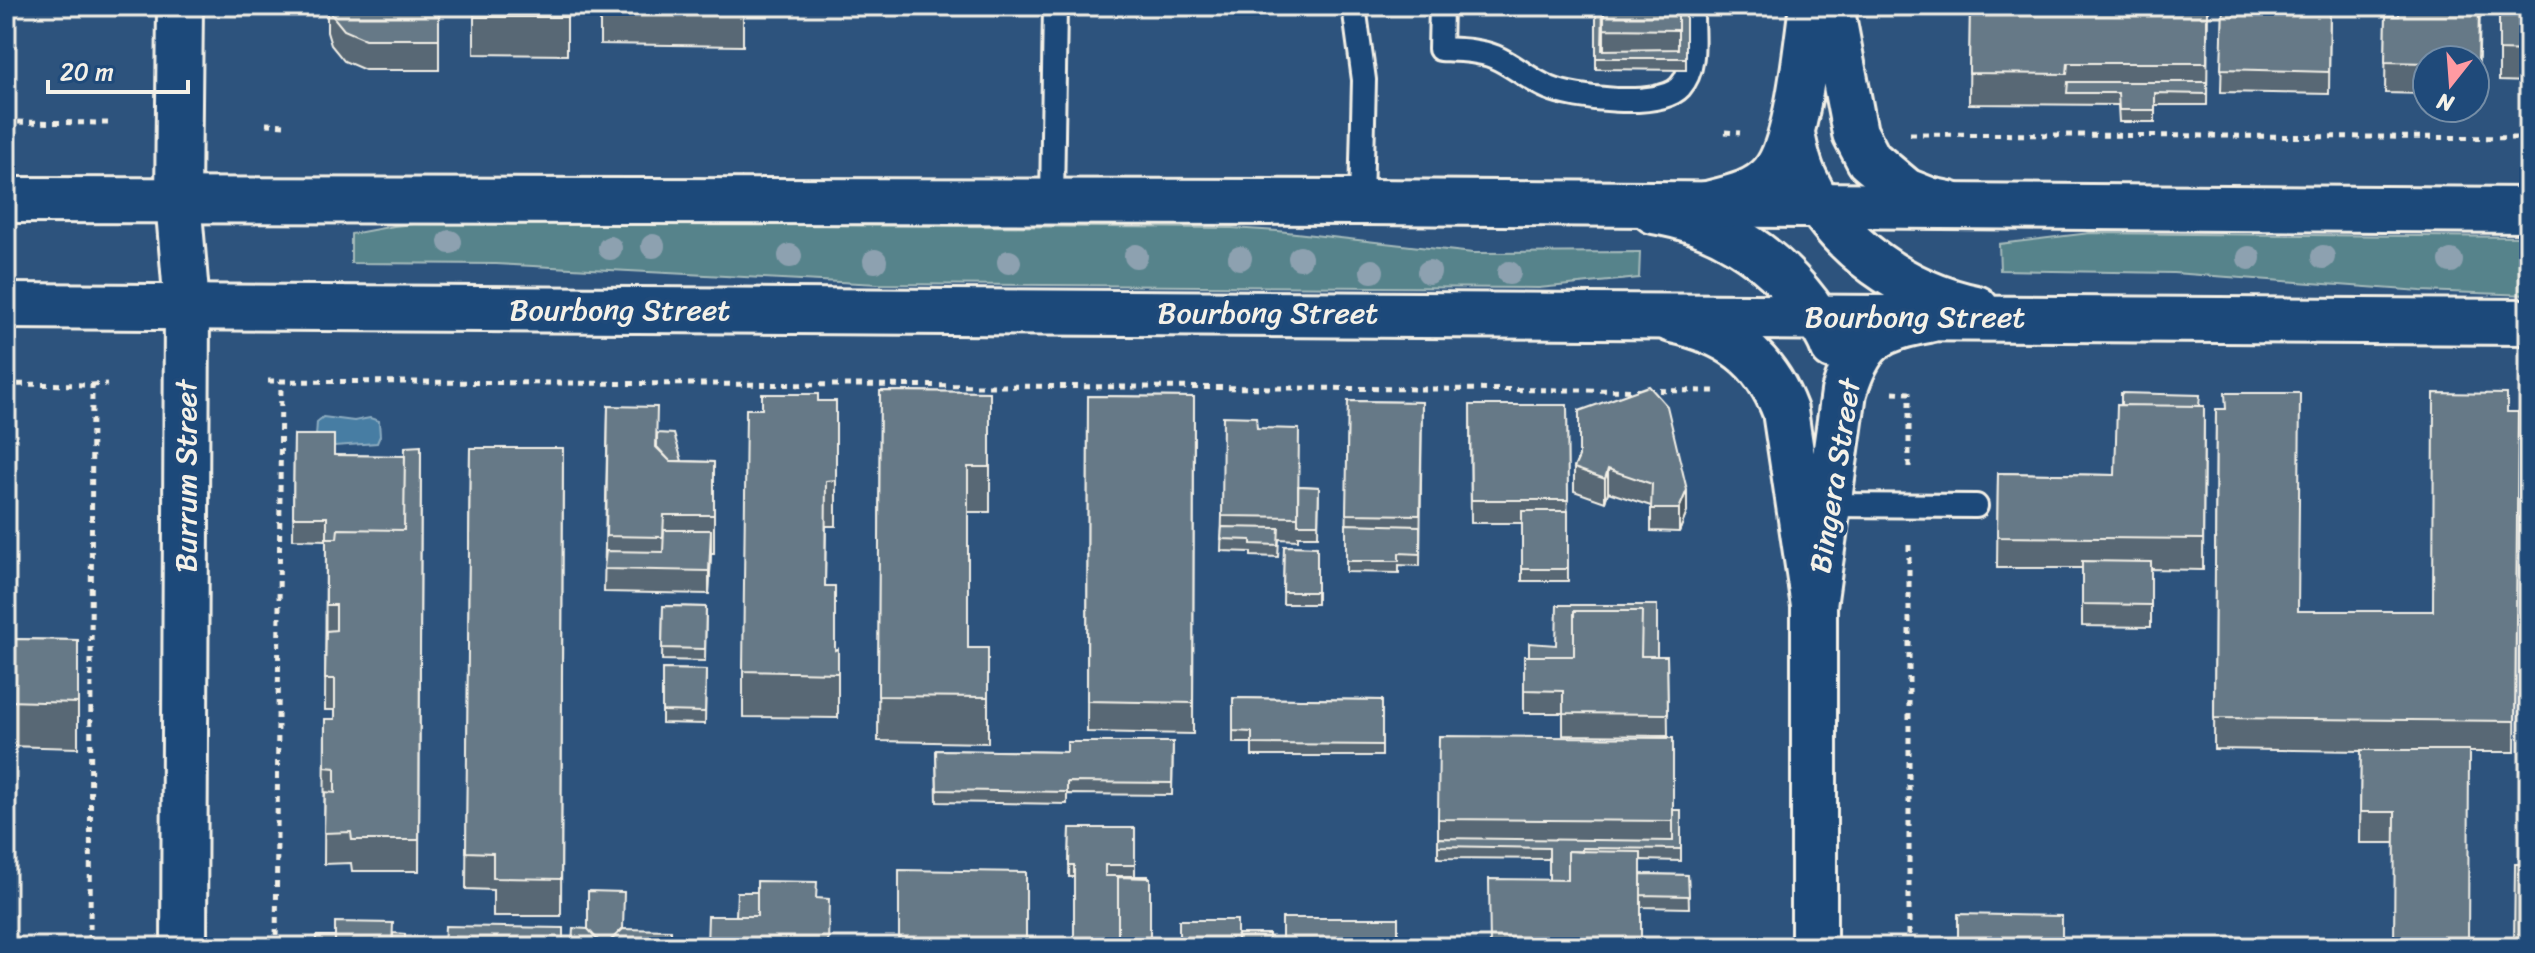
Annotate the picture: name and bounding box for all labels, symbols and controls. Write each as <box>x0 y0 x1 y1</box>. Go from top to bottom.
scale bar <box>48 44 188 94</box>
north arrow <box>2411 44 2491 124</box>
text: 20 m <box>60 51 114 93</box>
text: N <box>2432 82 2459 124</box>
street label: Bourbong Street <box>510 283 730 337</box>
street label: Bourbong Street <box>1158 286 1378 340</box>
street label: Bourbong Street <box>1805 290 2025 344</box>
street label: Bingera Street <box>1793 373 1877 577</box>
street label: Burrum Street <box>159 378 213 572</box>

